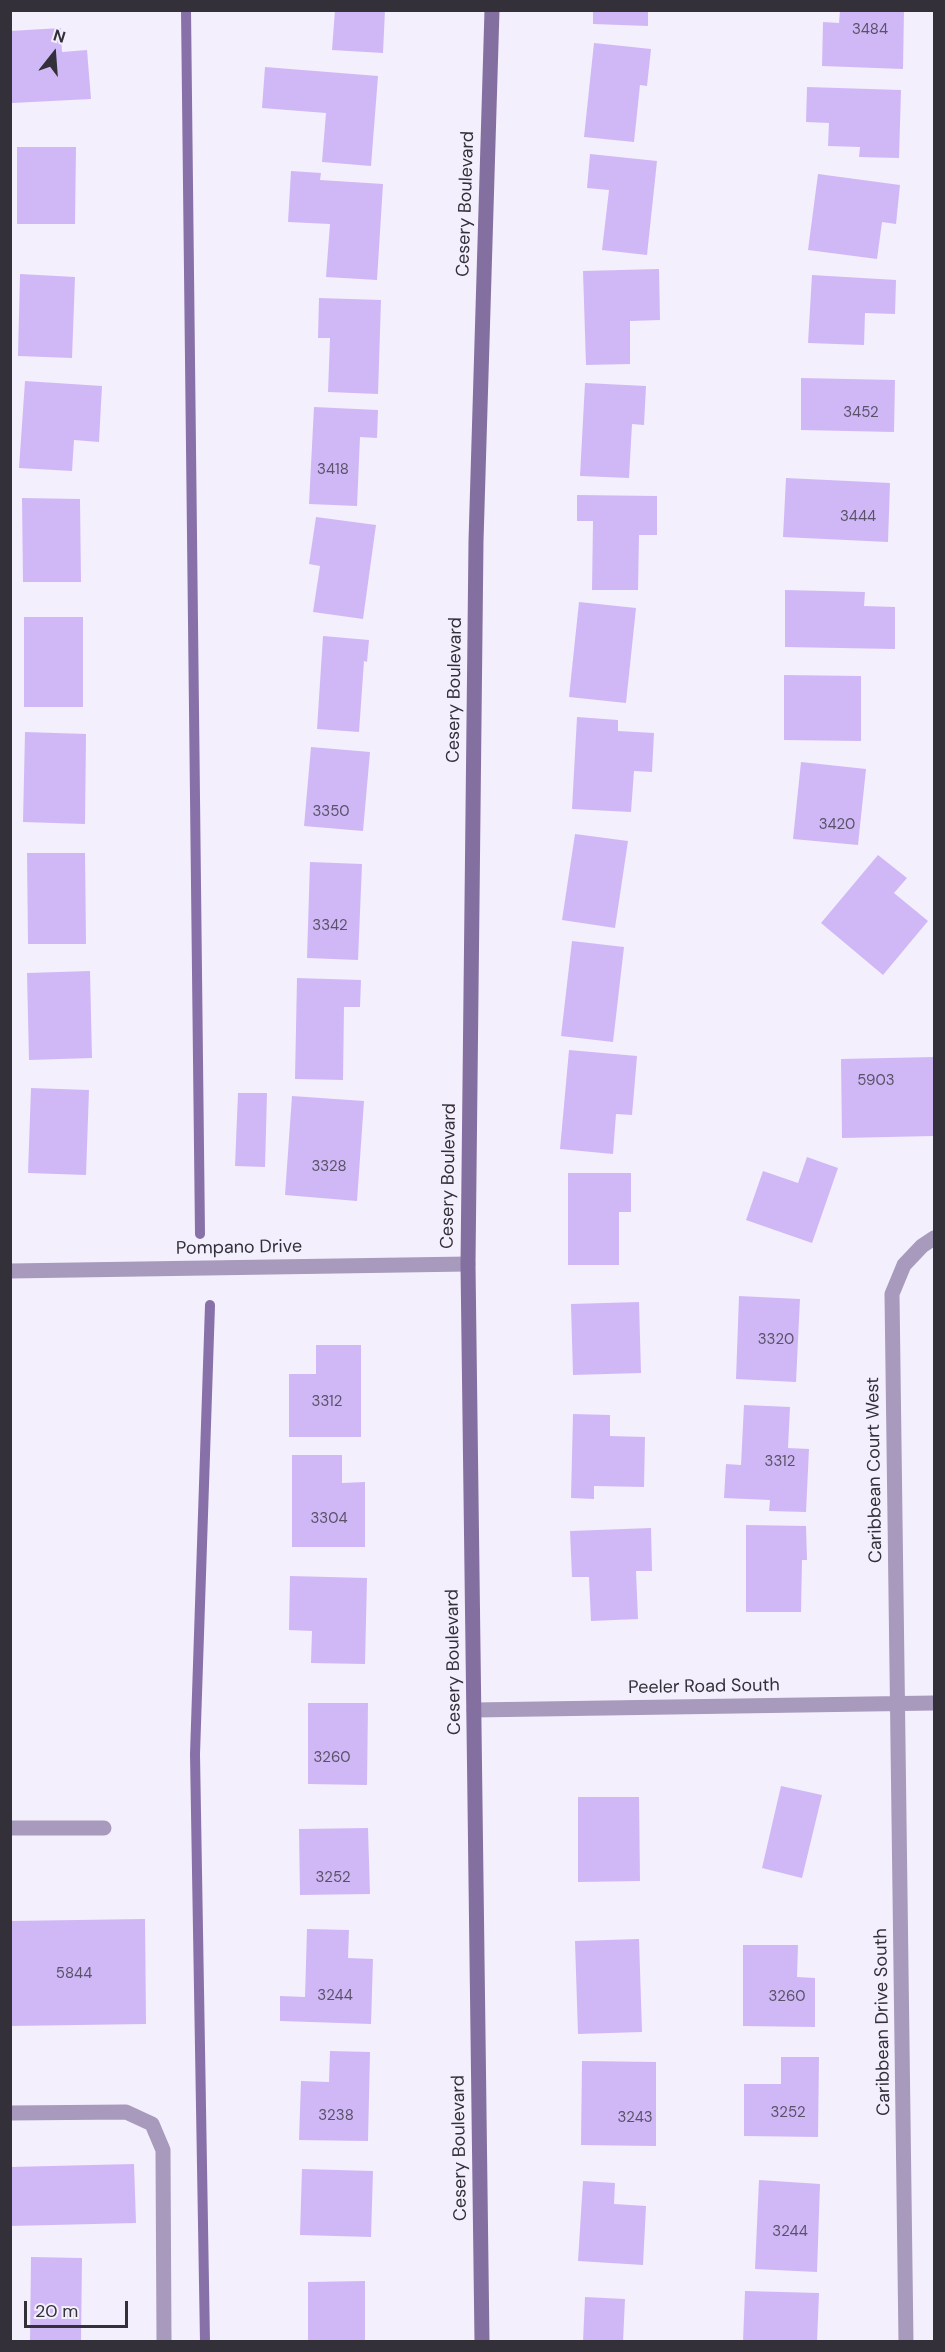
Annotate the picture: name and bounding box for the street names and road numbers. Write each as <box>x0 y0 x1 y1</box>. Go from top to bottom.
street label: Cesery Boulevard <box>453 131 479 277</box>
street label: Cesery Boulevard <box>443 617 467 763</box>
street label: Cesery Boulevard <box>437 1103 461 1249</box>
street label: Pompano Drive <box>176 1236 302 1260</box>
street label: Caribbean Court West <box>863 1377 887 1563</box>
street label: Cesery Boulevard <box>442 1589 466 1735</box>
street label: Peeler Road South <box>628 1675 780 1699</box>
street label: Caribbean Drive South <box>871 1928 895 2116</box>
street label: Cesery Boulevard <box>448 2075 472 2221</box>

